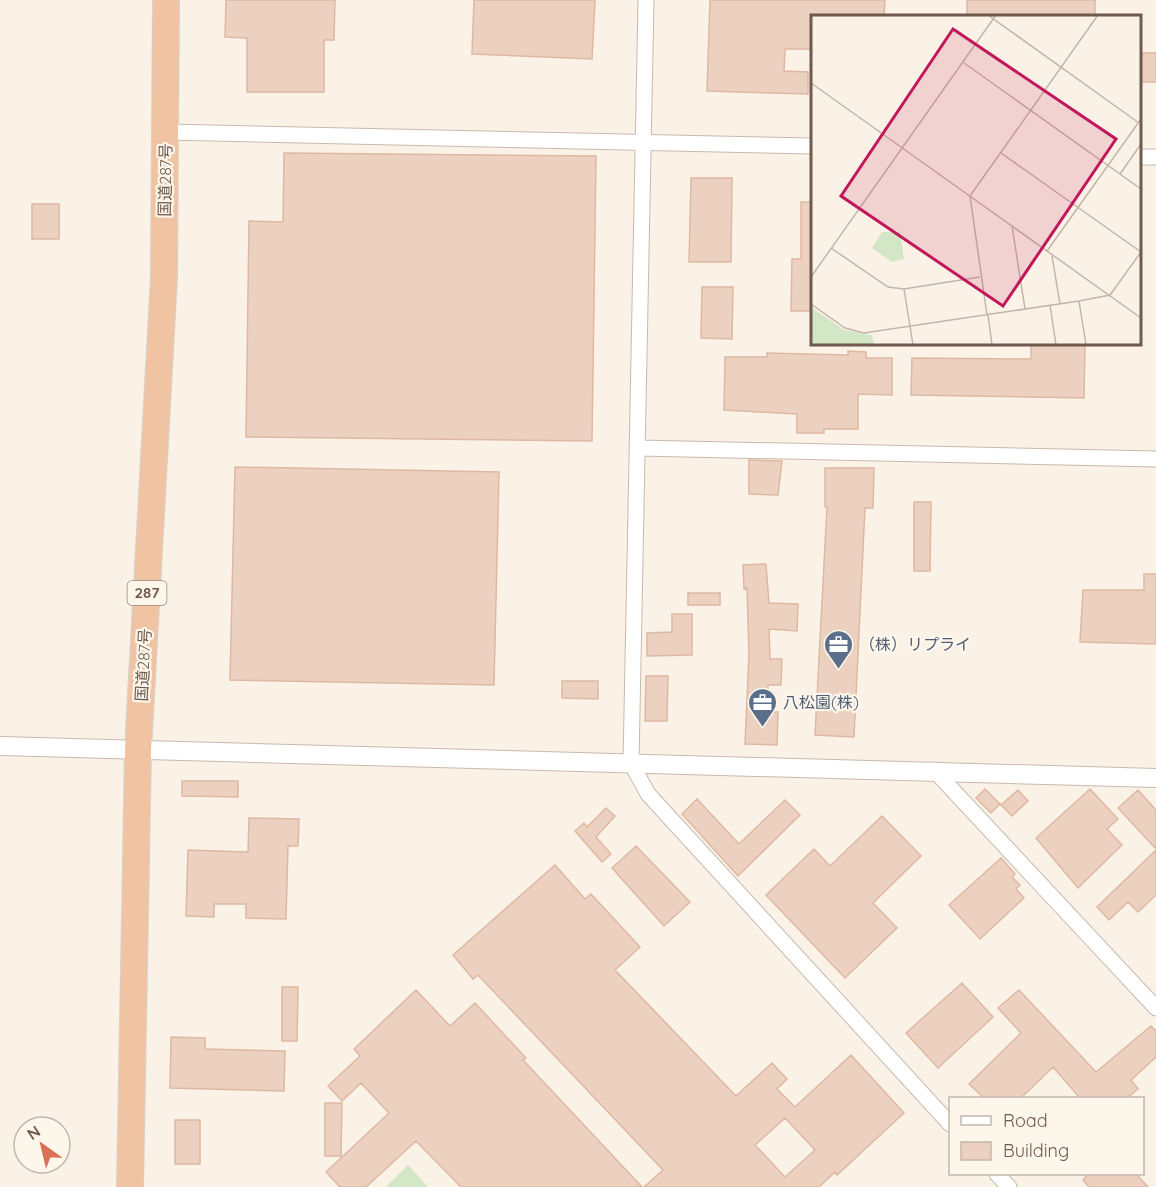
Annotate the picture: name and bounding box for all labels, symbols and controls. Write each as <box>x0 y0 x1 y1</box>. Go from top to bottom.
inset map <box>811 15 1141 345</box>
street label: 国道287号 <box>154 143 176 217</box>
road number: 287 <box>128 581 166 605</box>
street label: 国道287号 <box>131 628 155 702</box>
office icon: （株）リプライ <box>822 628 854 670</box>
place label: （株）リプライ <box>859 634 971 654</box>
office icon: 八松園(株) <box>746 686 778 728</box>
place label: 八松園(株) <box>783 692 859 712</box>
legend <box>949 1097 1144 1175</box>
text: Road <box>1003 1109 1048 1132</box>
north arrow <box>12 1115 72 1175</box>
text: N <box>23 1121 44 1144</box>
text: Building <box>1003 1139 1069 1162</box>

